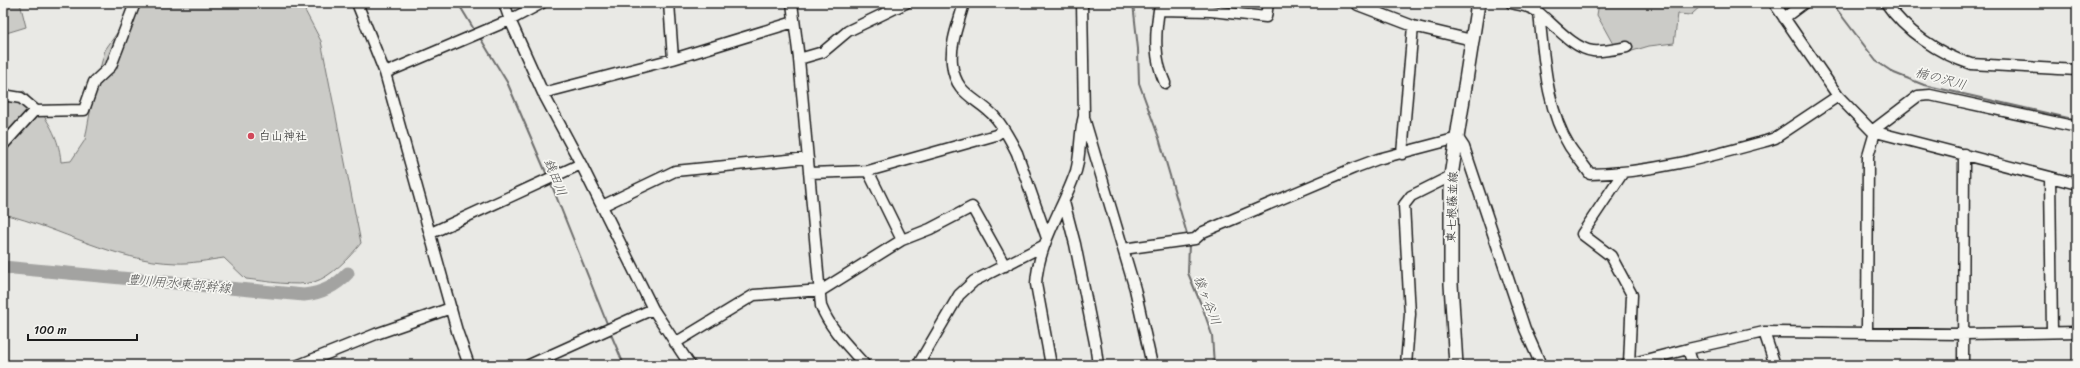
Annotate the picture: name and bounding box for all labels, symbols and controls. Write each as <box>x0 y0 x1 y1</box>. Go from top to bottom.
water label: 楠の沢川 <box>1913 61 1969 96</box>
place label: 白山神社 <box>259 125 307 147</box>
marker: 白山神社 <box>246 131 256 141</box>
water label: 銭田川 <box>538 155 574 200</box>
street label: 東七根藤並線 <box>1440 171 1464 243</box>
water label: 豊川用水東部幹線 <box>126 268 233 300</box>
water label: 猿ヶ谷川 <box>1187 272 1228 329</box>
scale bar <box>28 316 137 342</box>
text: 100 m <box>34 319 67 341</box>

